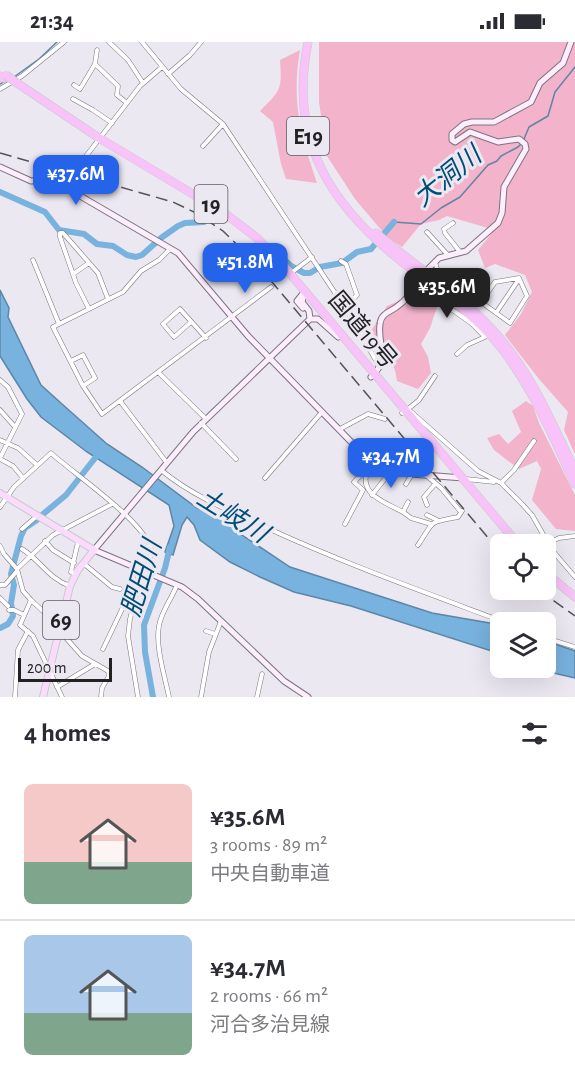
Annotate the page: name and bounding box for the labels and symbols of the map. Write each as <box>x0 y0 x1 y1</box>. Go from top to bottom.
road number: E19 <box>287 117 329 155</box>
water label: 大洞川 <box>409 139 488 211</box>
pin: ¥37.6M <box>27 155 125 206</box>
road number: 19 <box>194 185 228 223</box>
pin: ¥51.8M <box>196 243 294 294</box>
pin: ¥35.6M <box>398 268 496 319</box>
street label: 国道19号 <box>324 287 402 373</box>
pin: ¥34.7M <box>342 438 440 489</box>
water label: 土岐川 <box>193 483 276 549</box>
water label: 肥田川 <box>117 534 167 619</box>
road number: 69 <box>43 601 79 639</box>
scale bar <box>18 655 112 682</box>

